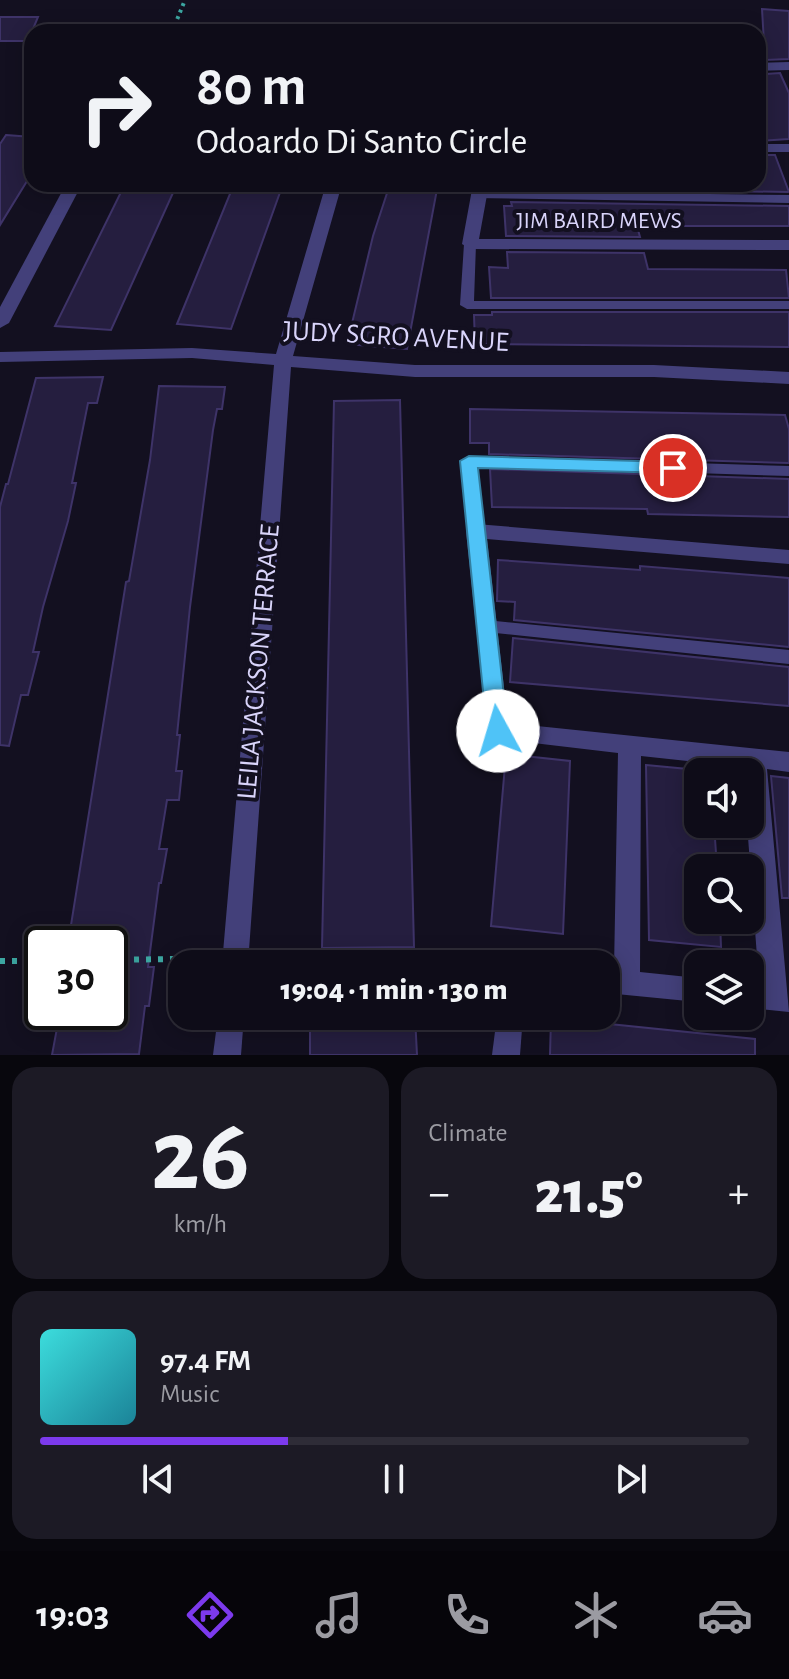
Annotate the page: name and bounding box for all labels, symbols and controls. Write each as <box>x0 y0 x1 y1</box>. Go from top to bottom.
icon: right <box>64 56 168 160</box>
text: 80 m <box>196 59 306 115</box>
text: Odoardo Di Santo Circle <box>196 124 527 160</box>
street label: JIM BAIRD MEWS <box>516 209 682 233</box>
street label: JUDY SGRO AVENUE <box>283 317 509 357</box>
pin <box>639 434 707 502</box>
icon: arrive <box>651 446 695 490</box>
street label: LEILA JACKSON TERRACE <box>233 523 285 801</box>
position arrow <box>456 689 540 773</box>
map controls <box>684 758 764 1030</box>
button: sound <box>684 758 764 838</box>
button: search <box>684 854 764 934</box>
speed limit sign: 30 <box>24 926 128 1030</box>
button: layers <box>684 950 764 1030</box>
text: 19:04 · 1 min · 130 m <box>281 975 507 1005</box>
text: 26 <box>151 1105 250 1209</box>
text: Climate <box>429 1120 507 1146</box>
text: 21.5° <box>535 1164 643 1224</box>
text: − <box>429 1172 450 1216</box>
text: + <box>728 1172 749 1216</box>
text: km/h <box>173 1211 227 1237</box>
text: 97.4 FM <box>160 1346 251 1376</box>
text: Music <box>160 1381 219 1407</box>
icon: previous <box>136 1457 180 1501</box>
icon: pause <box>372 1457 416 1501</box>
icon: next <box>609 1457 653 1501</box>
icon: directions <box>182 1587 238 1643</box>
icon: music <box>311 1587 367 1643</box>
icon: phone <box>439 1587 495 1643</box>
icon: climate <box>568 1587 624 1643</box>
icon: car <box>697 1587 753 1643</box>
text: 19:03 <box>36 1597 109 1633</box>

